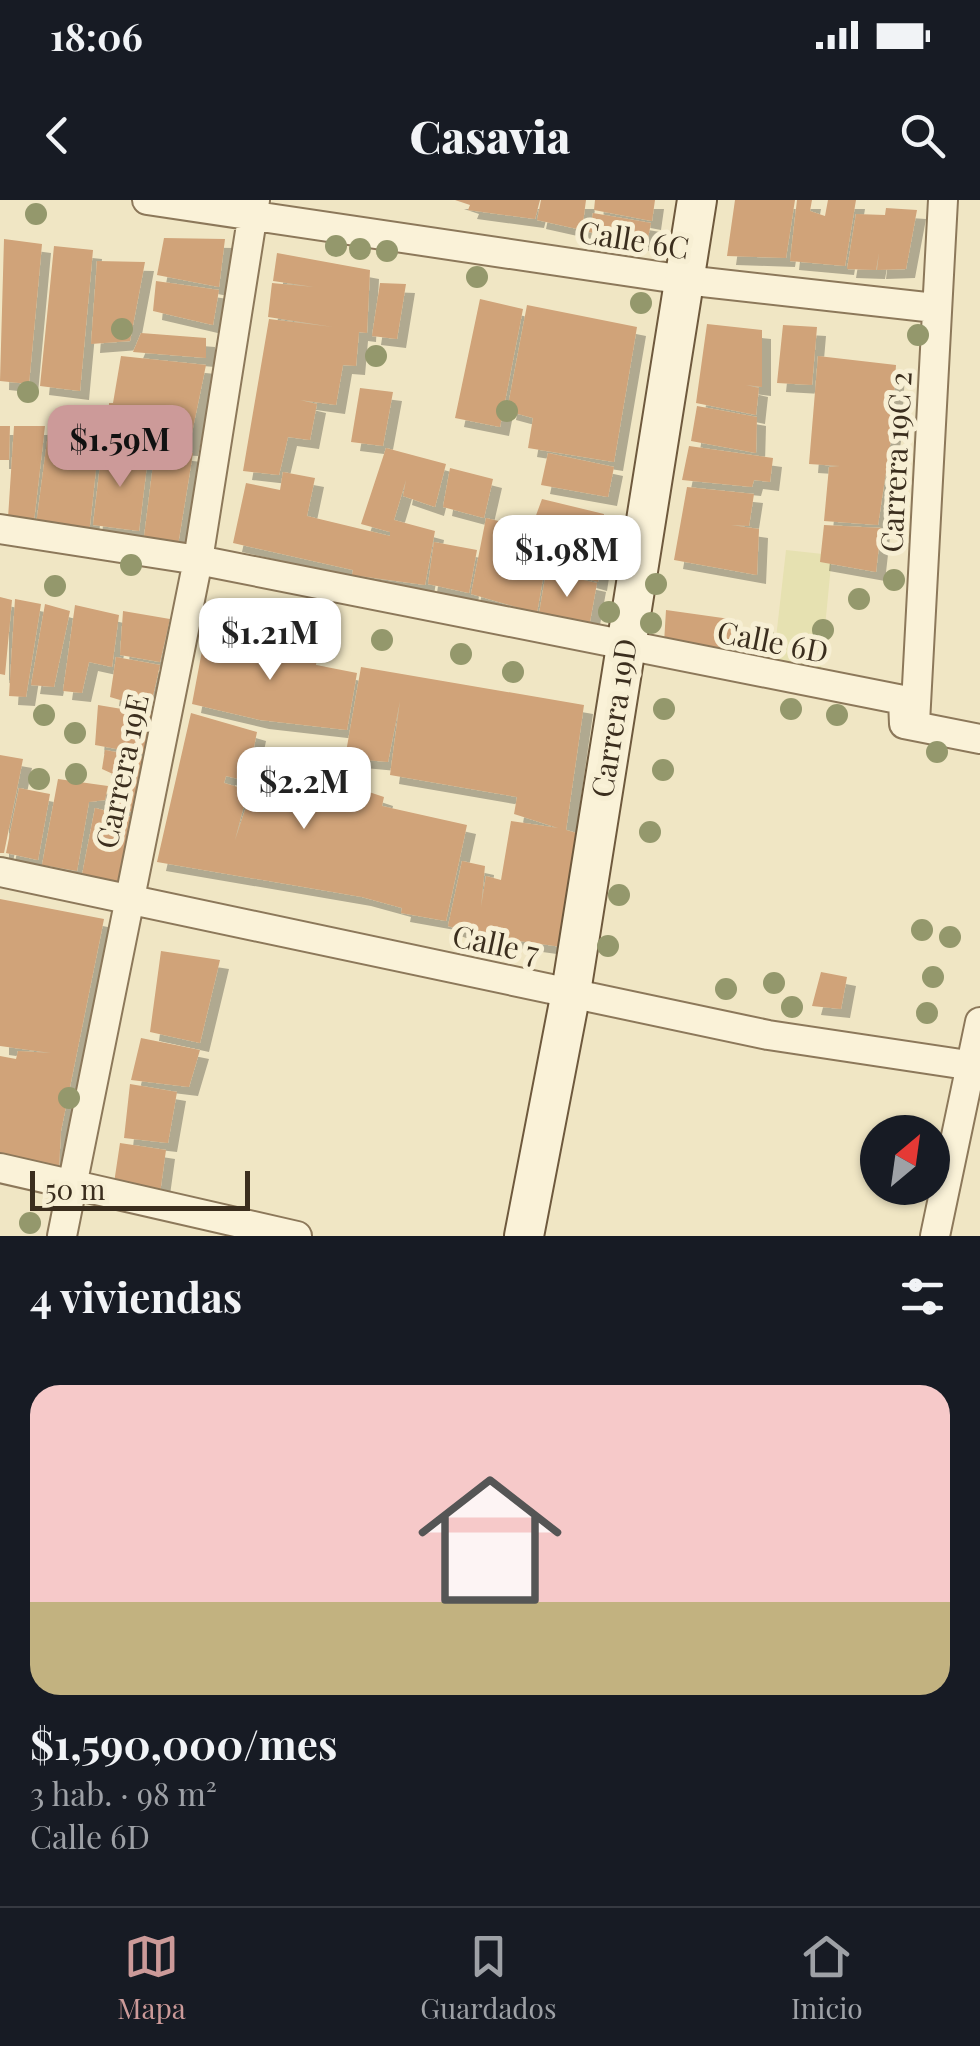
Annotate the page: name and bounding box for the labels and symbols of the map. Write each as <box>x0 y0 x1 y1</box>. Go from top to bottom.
street label: Calle 6C <box>576 211 692 267</box>
street label: Carrera 19C 2 <box>870 371 920 553</box>
pin: $1.59M <box>39 405 201 490</box>
pin: $1.98M <box>486 515 648 600</box>
pin: $1.21M <box>189 598 351 683</box>
street label: Calle 6D <box>714 611 832 671</box>
street label: Carrera 19D <box>581 636 645 800</box>
street label: Carrera 19E <box>85 690 157 852</box>
pin: $2.2M <box>234 747 374 832</box>
street label: Calle 7 <box>449 914 543 972</box>
north arrow <box>860 1115 950 1205</box>
scale bar <box>30 1166 250 1210</box>

